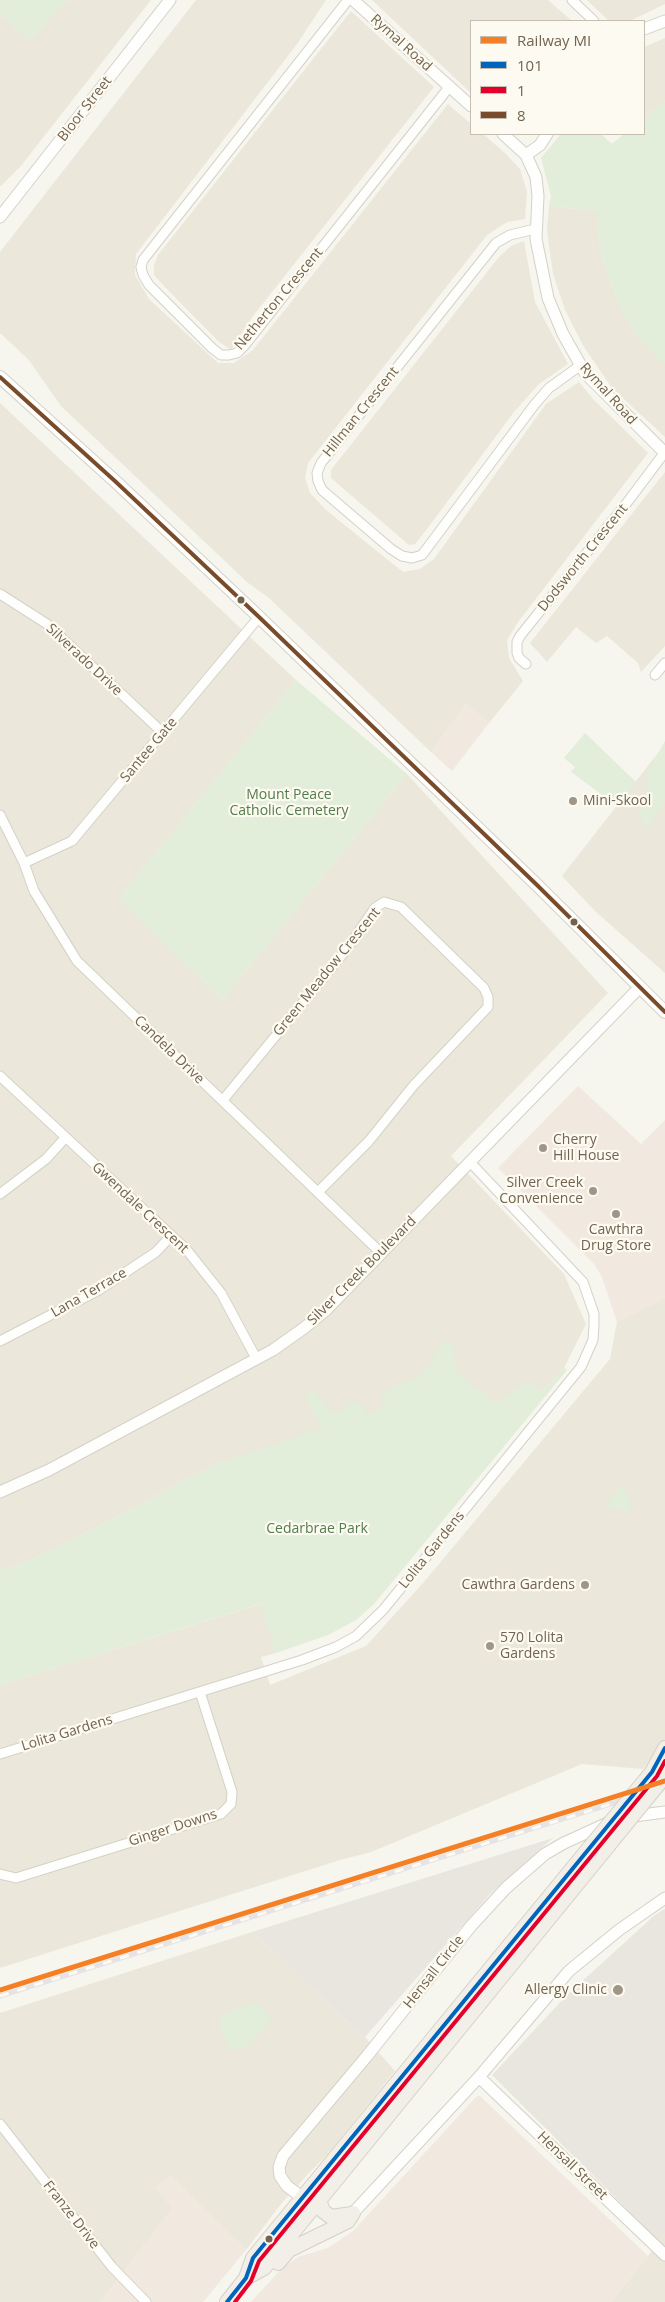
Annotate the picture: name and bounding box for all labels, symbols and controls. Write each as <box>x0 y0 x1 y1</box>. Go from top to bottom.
street label: Rymal Road <box>367 11 435 75</box>
legend <box>470 20 645 135</box>
text: Railway MI <box>517 30 591 50</box>
text: 101 <box>517 55 543 75</box>
street label: Bloor Street <box>54 73 116 145</box>
text: 1 <box>517 80 526 100</box>
text: 8 <box>517 105 526 125</box>
street label: Netherton Crescent <box>231 244 327 354</box>
street label: Rymal Road <box>576 360 640 428</box>
street label: Hillman Crescent <box>320 364 402 460</box>
street label: Dodsworth Crescent <box>535 501 631 615</box>
unlabelled marker <box>236 595 246 605</box>
street label: Silverado Drive <box>42 620 126 700</box>
street label: Santee Gate <box>117 714 181 786</box>
park label: Mount Peace Catholic Cemetery <box>229 787 349 820</box>
place label: Mini-Skool <box>583 793 651 809</box>
marker: Mini-Skool <box>567 795 579 807</box>
street label: Green Meadow Crescent <box>270 904 384 1040</box>
unlabelled marker <box>569 917 579 927</box>
street label: Candela Drive <box>130 1012 208 1088</box>
place label: Cherry Hill House <box>553 1132 619 1164</box>
marker: Cherry Hill House <box>537 1142 549 1154</box>
street label: Gwendale Crescent <box>88 1159 192 1257</box>
place label: Silver Creek Convenience <box>499 1175 583 1208</box>
marker: Silver Creek Convenience <box>587 1185 599 1197</box>
marker: Cawthra Drug Store <box>610 1208 622 1220</box>
street label: Silver Creek Boulevard <box>304 1213 420 1329</box>
place label: Cawthra Drug Store <box>581 1222 651 1254</box>
street label: Lana Terrace <box>48 1265 130 1321</box>
street label: Lolita Gardens <box>396 1508 468 1592</box>
park label: Cedarbrae Park <box>266 1521 368 1537</box>
place label: Cawthra Gardens <box>461 1577 575 1593</box>
marker: Cawthra Gardens <box>579 1579 591 1591</box>
place label: 570 Lolita Gardens <box>500 1630 563 1662</box>
marker: 570 Lolita Gardens <box>484 1640 496 1652</box>
street label: Lolita Gardens <box>19 1711 115 1755</box>
street label: Ginger Downs <box>127 1806 219 1850</box>
street label: Hensall Circle <box>400 1932 468 2012</box>
place label: Allergy Clinic <box>525 1982 607 1998</box>
marker: Allergy Clinic <box>611 1983 625 1997</box>
street label: Hensall Street <box>533 2128 611 2204</box>
street label: Franze Drive <box>39 2178 103 2252</box>
unlabelled marker <box>264 2234 274 2244</box>

